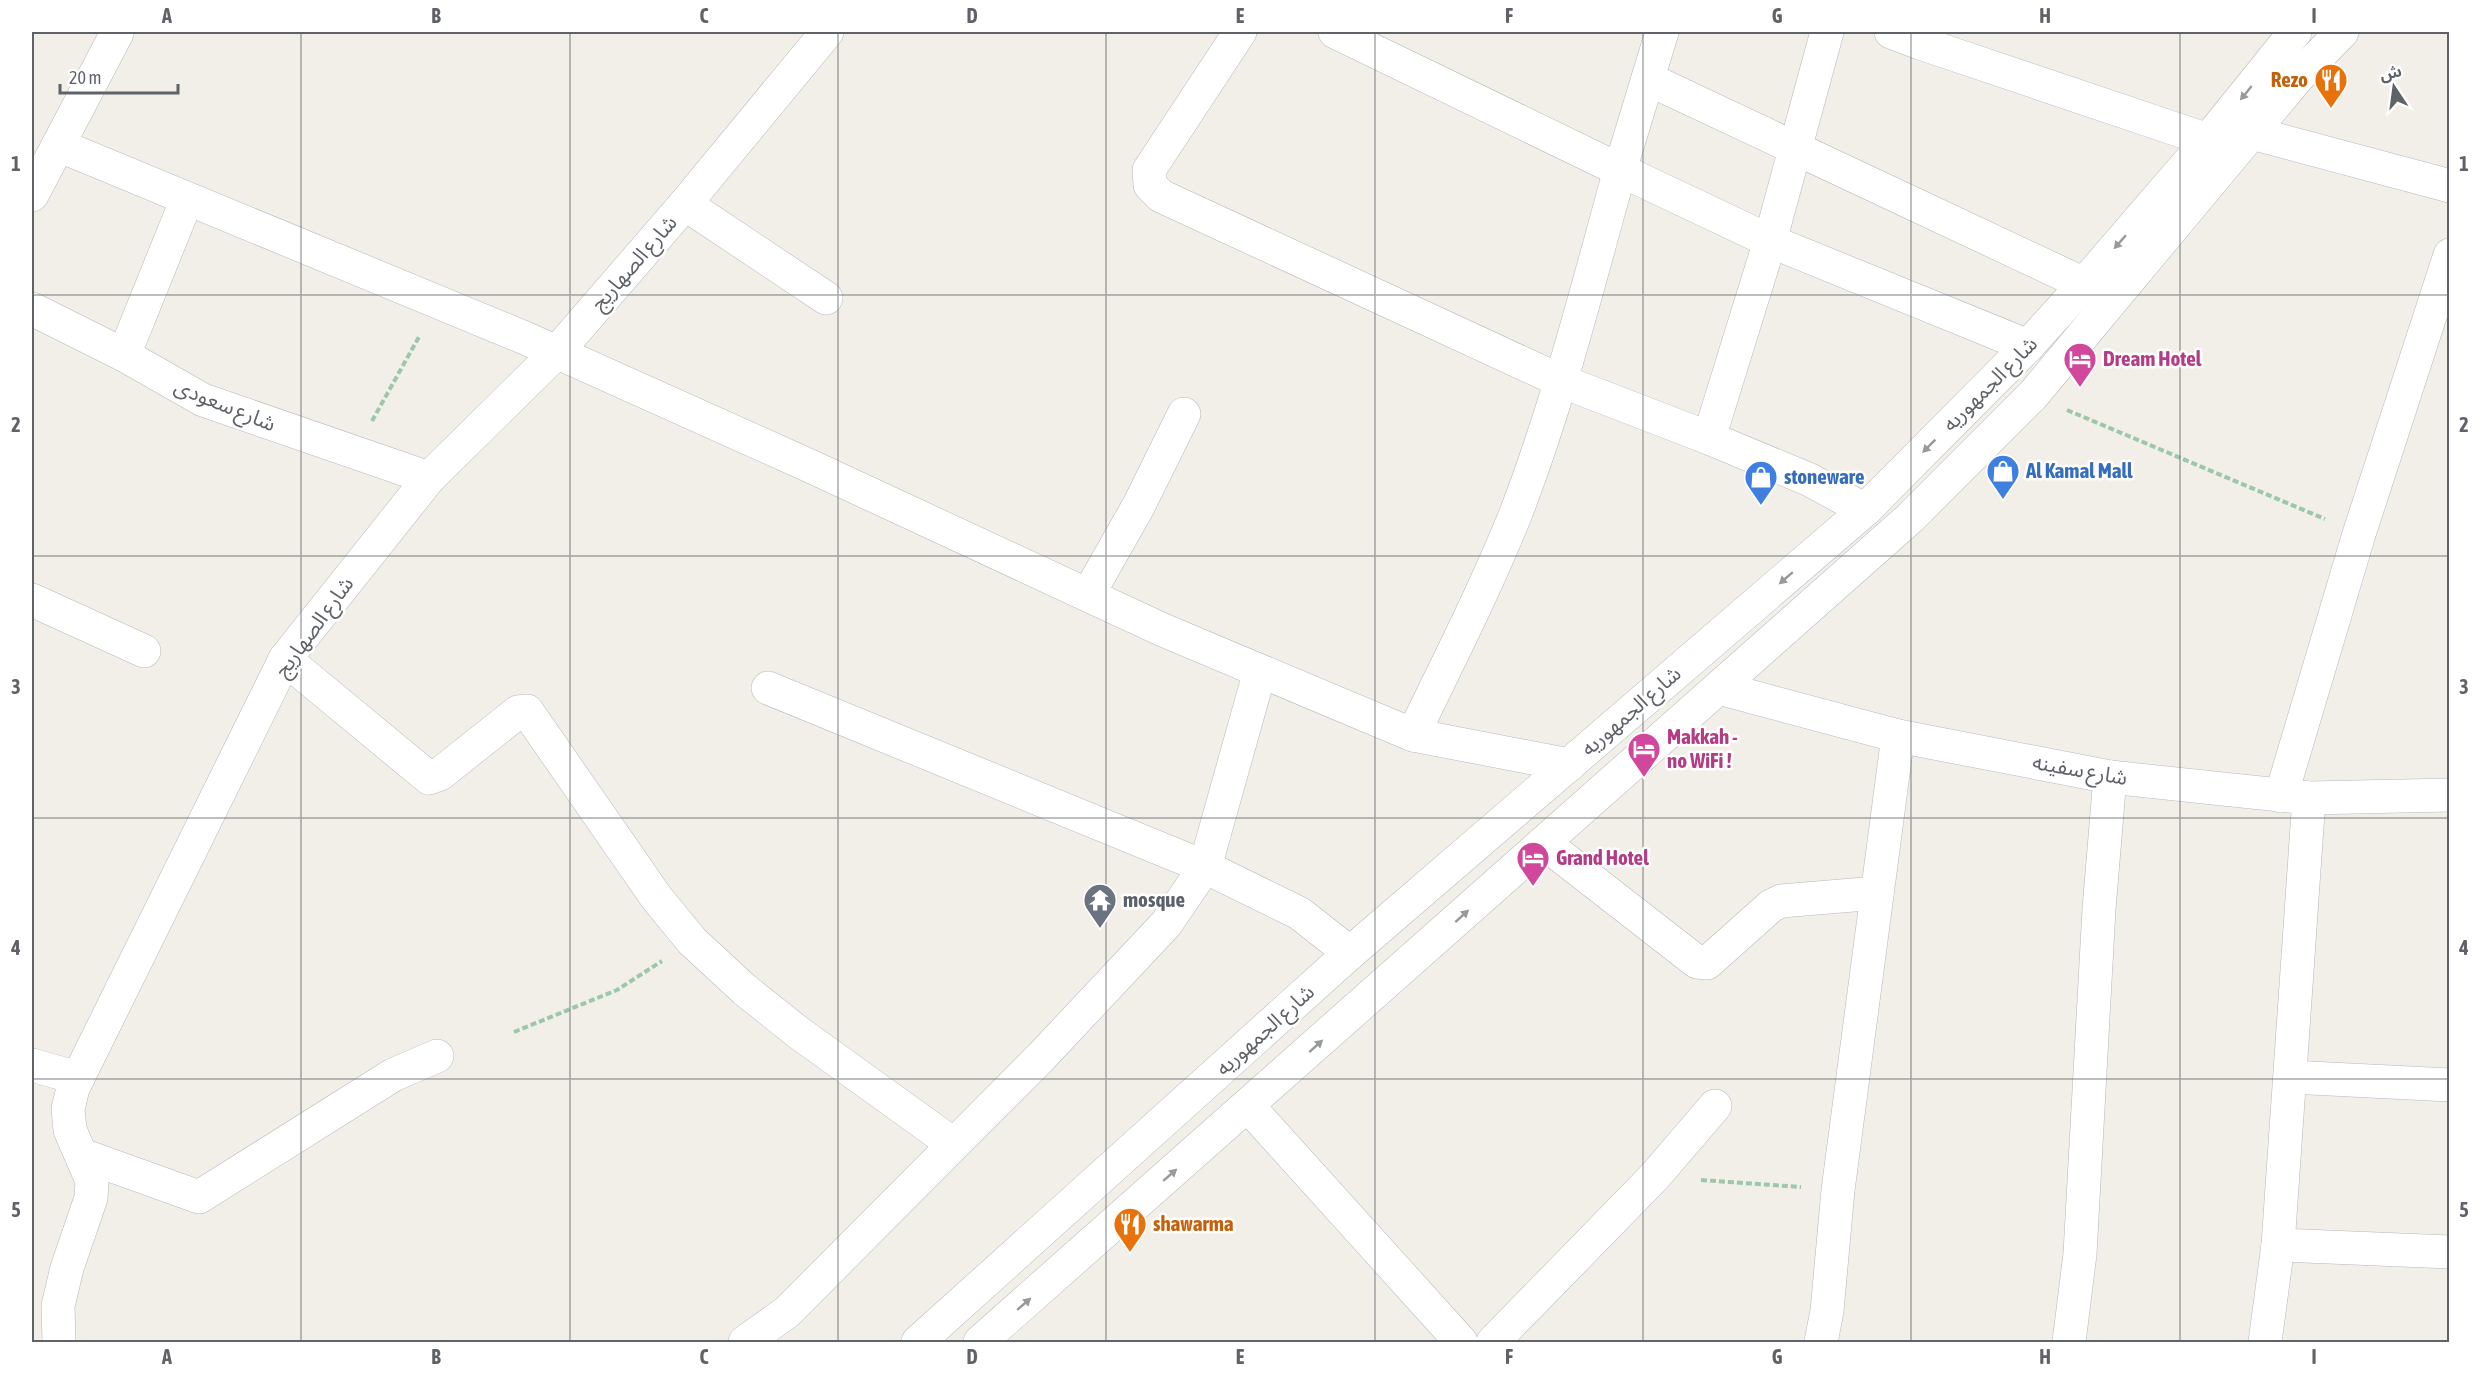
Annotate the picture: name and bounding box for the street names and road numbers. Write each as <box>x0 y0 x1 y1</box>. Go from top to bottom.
street label: شارع الصهاريج <box>586 210 684 317</box>
street label: شارع الجمهوريه <box>1937 331 2044 438</box>
street label: شارع سعودى <box>170 373 280 439</box>
street label: شارع الصهاريج <box>269 572 361 684</box>
street label: شارع الجمهوريه <box>1576 661 1688 763</box>
street label: شارع سفينه <box>2030 749 2129 793</box>
street label: شارع الجمهوريه <box>1210 979 1321 1083</box>

